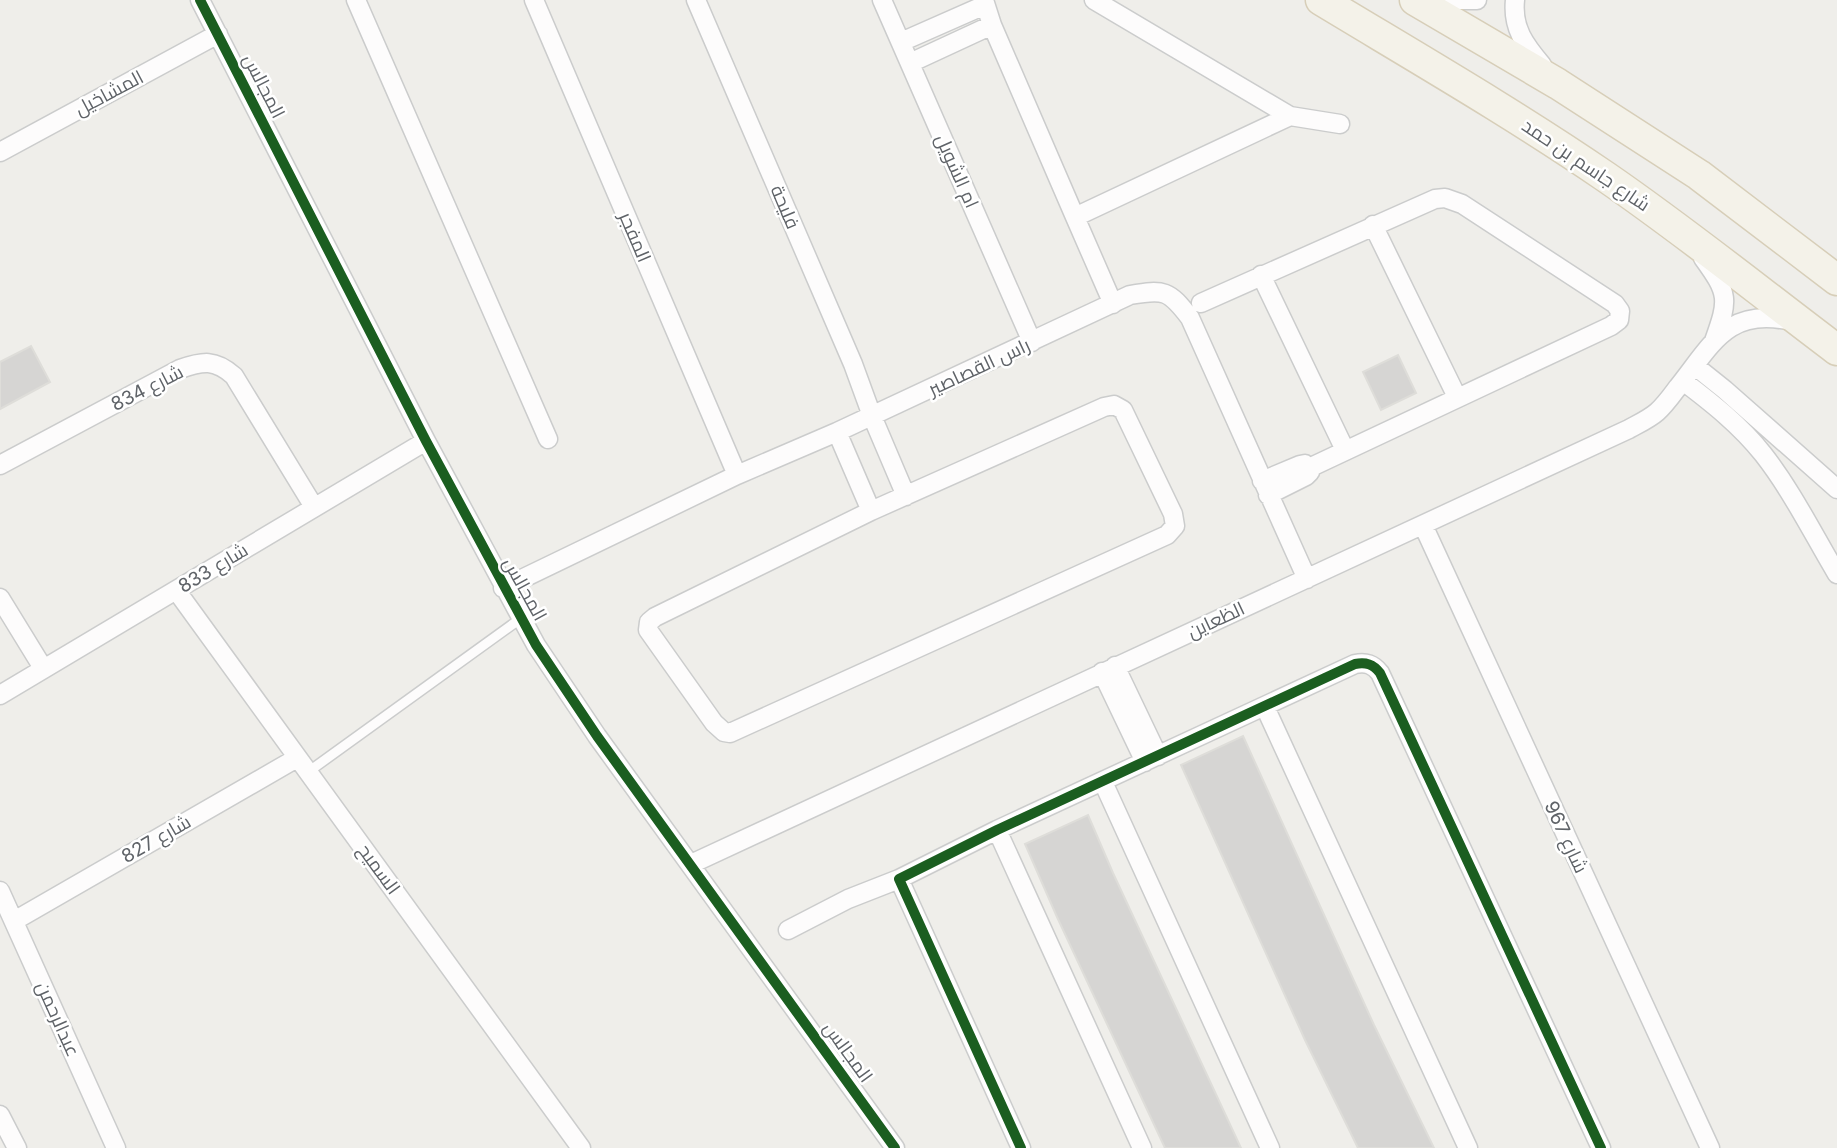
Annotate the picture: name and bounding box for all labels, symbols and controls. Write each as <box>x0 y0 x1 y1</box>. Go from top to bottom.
street label: المجالس <box>238 50 290 122</box>
street label: المشاخيل <box>71 65 147 121</box>
street label: شارع جاسم بن حمد <box>1517 114 1654 218</box>
street label: ام الشويل <box>929 131 983 212</box>
street label: فليحة <box>766 182 804 232</box>
street label: المفجر <box>614 207 656 266</box>
street label: راس القصاصير <box>924 333 1034 401</box>
street label: شارع 834 <box>107 360 188 418</box>
street label: شارع 833 <box>174 538 253 600</box>
street label: المجالس <box>498 553 552 625</box>
street label: الظعاين <box>1184 597 1248 643</box>
street label: شارع 967 <box>1538 797 1593 877</box>
street label: شارع 827 <box>117 810 196 870</box>
street label: السميح <box>351 839 405 900</box>
street label: عبدالرحمن <box>31 978 85 1060</box>
street label: المجالس <box>818 1017 878 1087</box>

